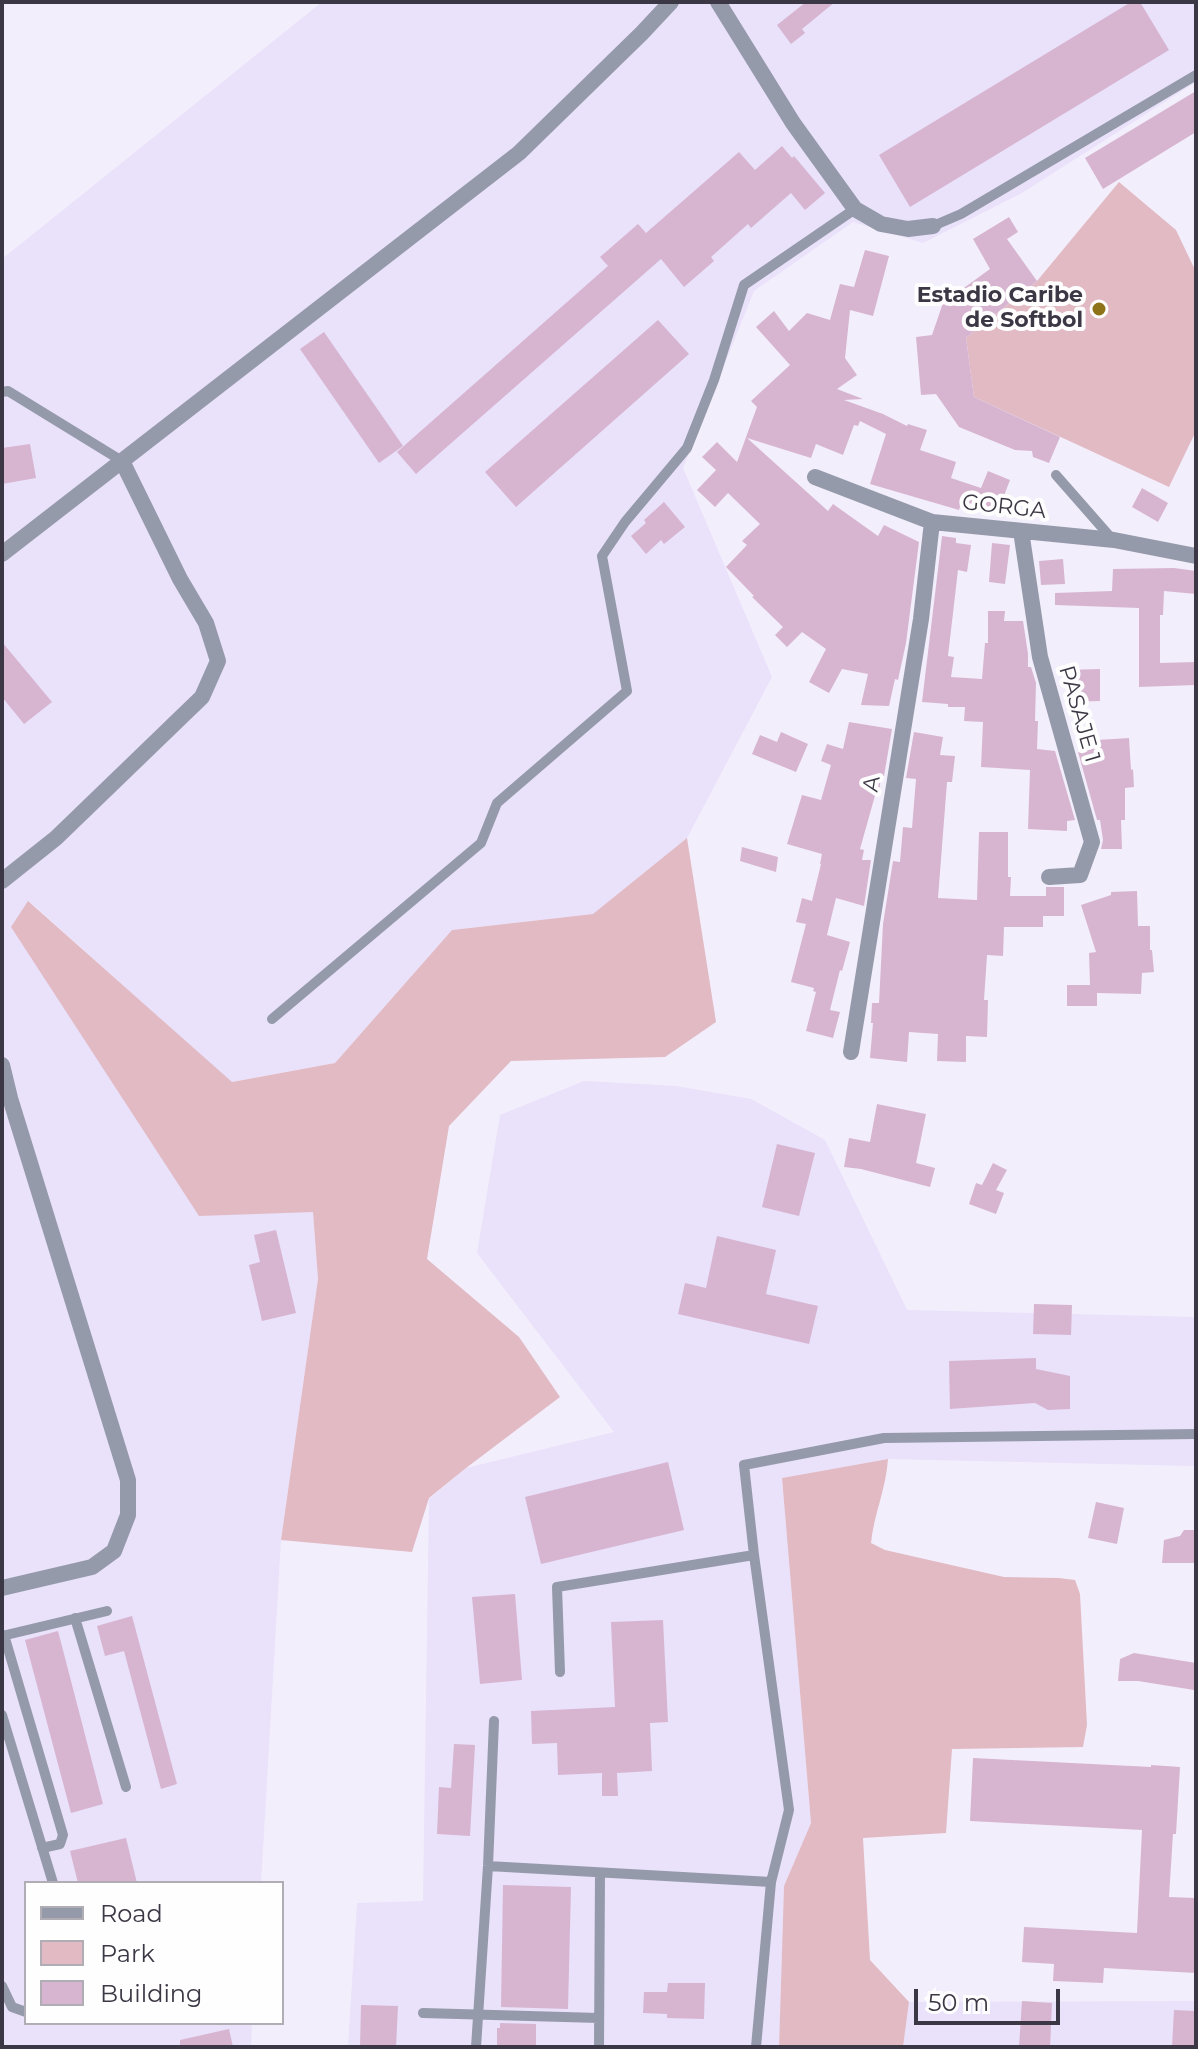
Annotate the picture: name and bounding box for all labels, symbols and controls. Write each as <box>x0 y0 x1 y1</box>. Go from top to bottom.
place label: Estadio Caribe de Softbol <box>917 283 1083 334</box>
marker: Estadio Caribe de Softbol <box>1090 300 1108 318</box>
street label: GORGA <box>961 489 1047 525</box>
street label: PASAJE 1 <box>1053 662 1105 766</box>
street label: A <box>858 774 886 794</box>
legend <box>24 1881 284 2025</box>
text: Road <box>100 1899 163 1928</box>
text: Park <box>100 1939 155 1968</box>
scale bar <box>918 1973 1064 2023</box>
text: Building <box>100 1979 203 2008</box>
text: 50 m <box>928 1988 989 2017</box>

